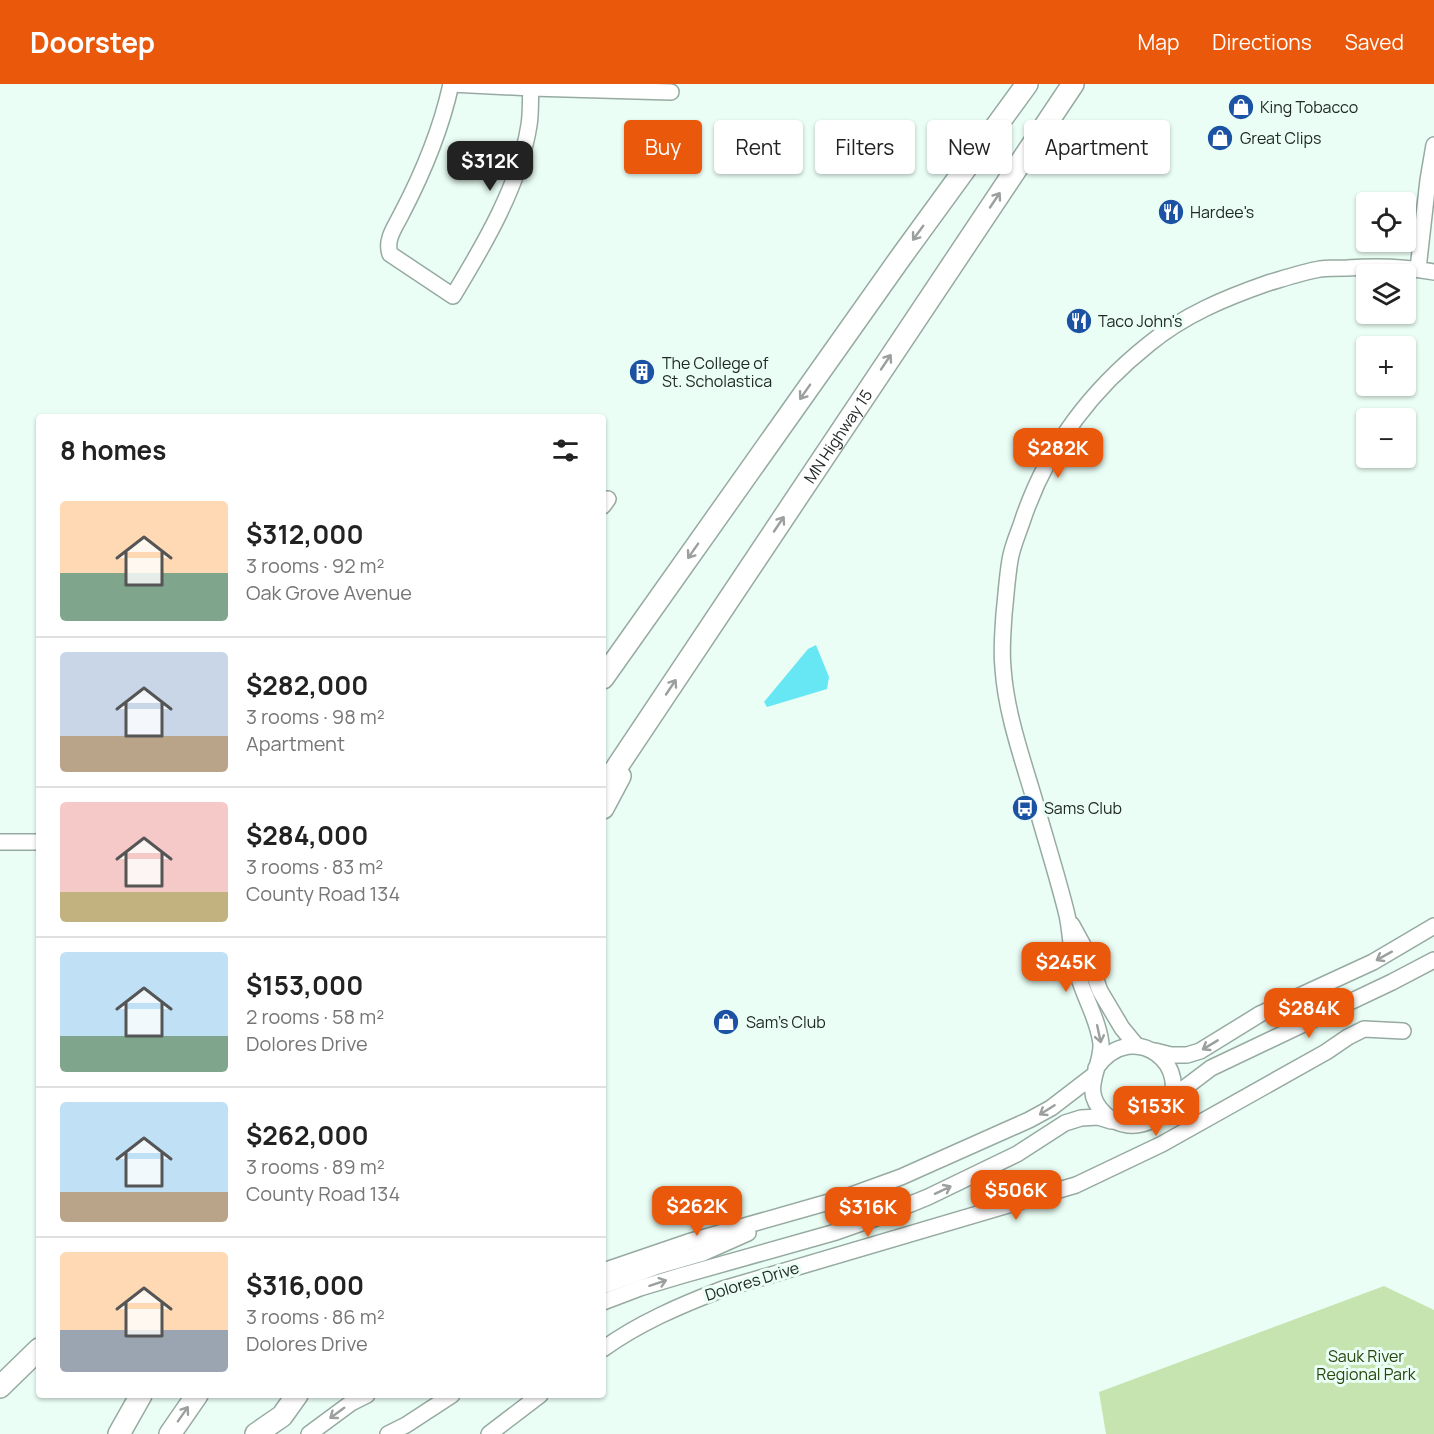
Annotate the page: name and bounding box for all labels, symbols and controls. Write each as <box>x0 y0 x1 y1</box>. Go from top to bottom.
text: Doorstep <box>30 23 155 61</box>
text: Map <box>1138 28 1179 56</box>
text: Directions <box>1212 28 1312 56</box>
text: Saved <box>1345 28 1404 56</box>
shop icon: King Tobacco <box>1226 92 1256 122</box>
place label: King Tobacco <box>1260 96 1358 118</box>
chip: Buy <box>624 120 702 174</box>
chip: Rent <box>714 120 803 174</box>
chip: Filters <box>815 120 915 174</box>
chip: New <box>927 120 1012 174</box>
chip: Apartment <box>1024 120 1170 174</box>
shop icon: Great Clips <box>1205 123 1235 153</box>
place label: Great Clips <box>1240 127 1321 149</box>
pin: $312K <box>448 141 532 192</box>
text: $312K <box>461 147 519 174</box>
one-way arrow <box>989 192 1001 208</box>
map controls <box>1356 192 1416 468</box>
button: locate <box>1356 192 1416 252</box>
restaurant icon: Hardee's <box>1156 197 1186 227</box>
place label: Hardee's <box>1190 201 1254 223</box>
one-way arrow <box>912 225 924 241</box>
button: layers <box>1356 264 1416 324</box>
restaurant icon: Taco John's <box>1064 306 1094 336</box>
place label: Taco John's <box>1098 310 1182 332</box>
button: + <box>1356 336 1416 396</box>
place label: The College of St. Scholastica <box>662 352 772 392</box>
one-way arrow <box>881 354 893 371</box>
building icon: The College of St. Scholastica <box>627 357 657 387</box>
one-way arrow <box>799 384 811 400</box>
street label: MN Highway 15 <box>799 385 877 488</box>
button: − <box>1356 408 1416 468</box>
pin: $282K <box>1016 428 1100 479</box>
text: 8 homes <box>60 432 166 468</box>
icon: filters <box>549 434 582 467</box>
text: $282K <box>1027 434 1089 461</box>
text: $312,000 <box>246 516 364 552</box>
one-way arrow <box>772 516 785 533</box>
icon: home <box>108 525 180 597</box>
one-way arrow <box>687 543 699 559</box>
text: 3 rooms · 92 m² <box>246 552 385 579</box>
text: Oak Grove Avenue <box>246 579 412 606</box>
text: $282,000 <box>246 667 368 703</box>
icon: home <box>108 676 180 748</box>
one-way arrow <box>664 678 677 695</box>
text: 3 rooms · 98 m² <box>246 703 385 730</box>
text: Apartment <box>246 730 345 757</box>
bus stop icon: Sams Club <box>1010 793 1040 823</box>
place label: Sams Club <box>1044 797 1122 819</box>
text: $284,000 <box>246 817 368 853</box>
icon: home <box>108 826 180 898</box>
text: 3 rooms · 83 m² <box>246 853 383 880</box>
text: County Road 134 <box>246 880 400 907</box>
pin: $245K <box>1024 942 1108 993</box>
text: $245K <box>1036 948 1096 975</box>
one-way arrow <box>1375 951 1393 962</box>
text: $153,000 <box>246 967 363 1003</box>
icon: home <box>108 976 180 1048</box>
pin: $284K <box>1267 988 1351 1039</box>
text: $284K <box>1278 994 1340 1021</box>
text: 2 rooms · 58 m² <box>246 1003 384 1030</box>
shop icon: Sam's Club <box>711 1007 741 1037</box>
place label: Sam's Club <box>746 1011 826 1033</box>
one-way arrow <box>1093 1025 1105 1044</box>
text: Dolores Drive <box>246 1030 368 1057</box>
one-way arrow <box>1202 1039 1219 1051</box>
pin: $153K <box>1114 1086 1198 1137</box>
text: $153K <box>1127 1092 1185 1119</box>
one-way arrow <box>1039 1104 1056 1116</box>
text: $262,000 <box>246 1117 369 1153</box>
icon: home <box>108 1126 180 1198</box>
text: 3 rooms · 89 m² <box>246 1153 385 1180</box>
pin: $506K <box>974 1170 1058 1221</box>
text: $506K <box>985 1176 1047 1203</box>
text: County Road 134 <box>246 1180 400 1207</box>
one-way arrow <box>933 1183 951 1195</box>
pin: $262K <box>655 1186 739 1237</box>
pin: $316K <box>826 1187 910 1238</box>
text: $262K <box>666 1192 728 1219</box>
text: $316K <box>839 1193 897 1220</box>
street label: Dolores Drive <box>702 1256 802 1306</box>
text: $316,000 <box>246 1267 364 1303</box>
icon: home <box>108 1276 180 1348</box>
one-way arrow <box>648 1276 667 1287</box>
text: 3 rooms · 86 m² <box>246 1303 385 1330</box>
text: Dolores Drive <box>246 1330 368 1357</box>
park label: Sauk River Regional Park <box>1316 1345 1417 1385</box>
one-way arrow <box>177 1407 189 1423</box>
one-way arrow <box>330 1407 346 1420</box>

